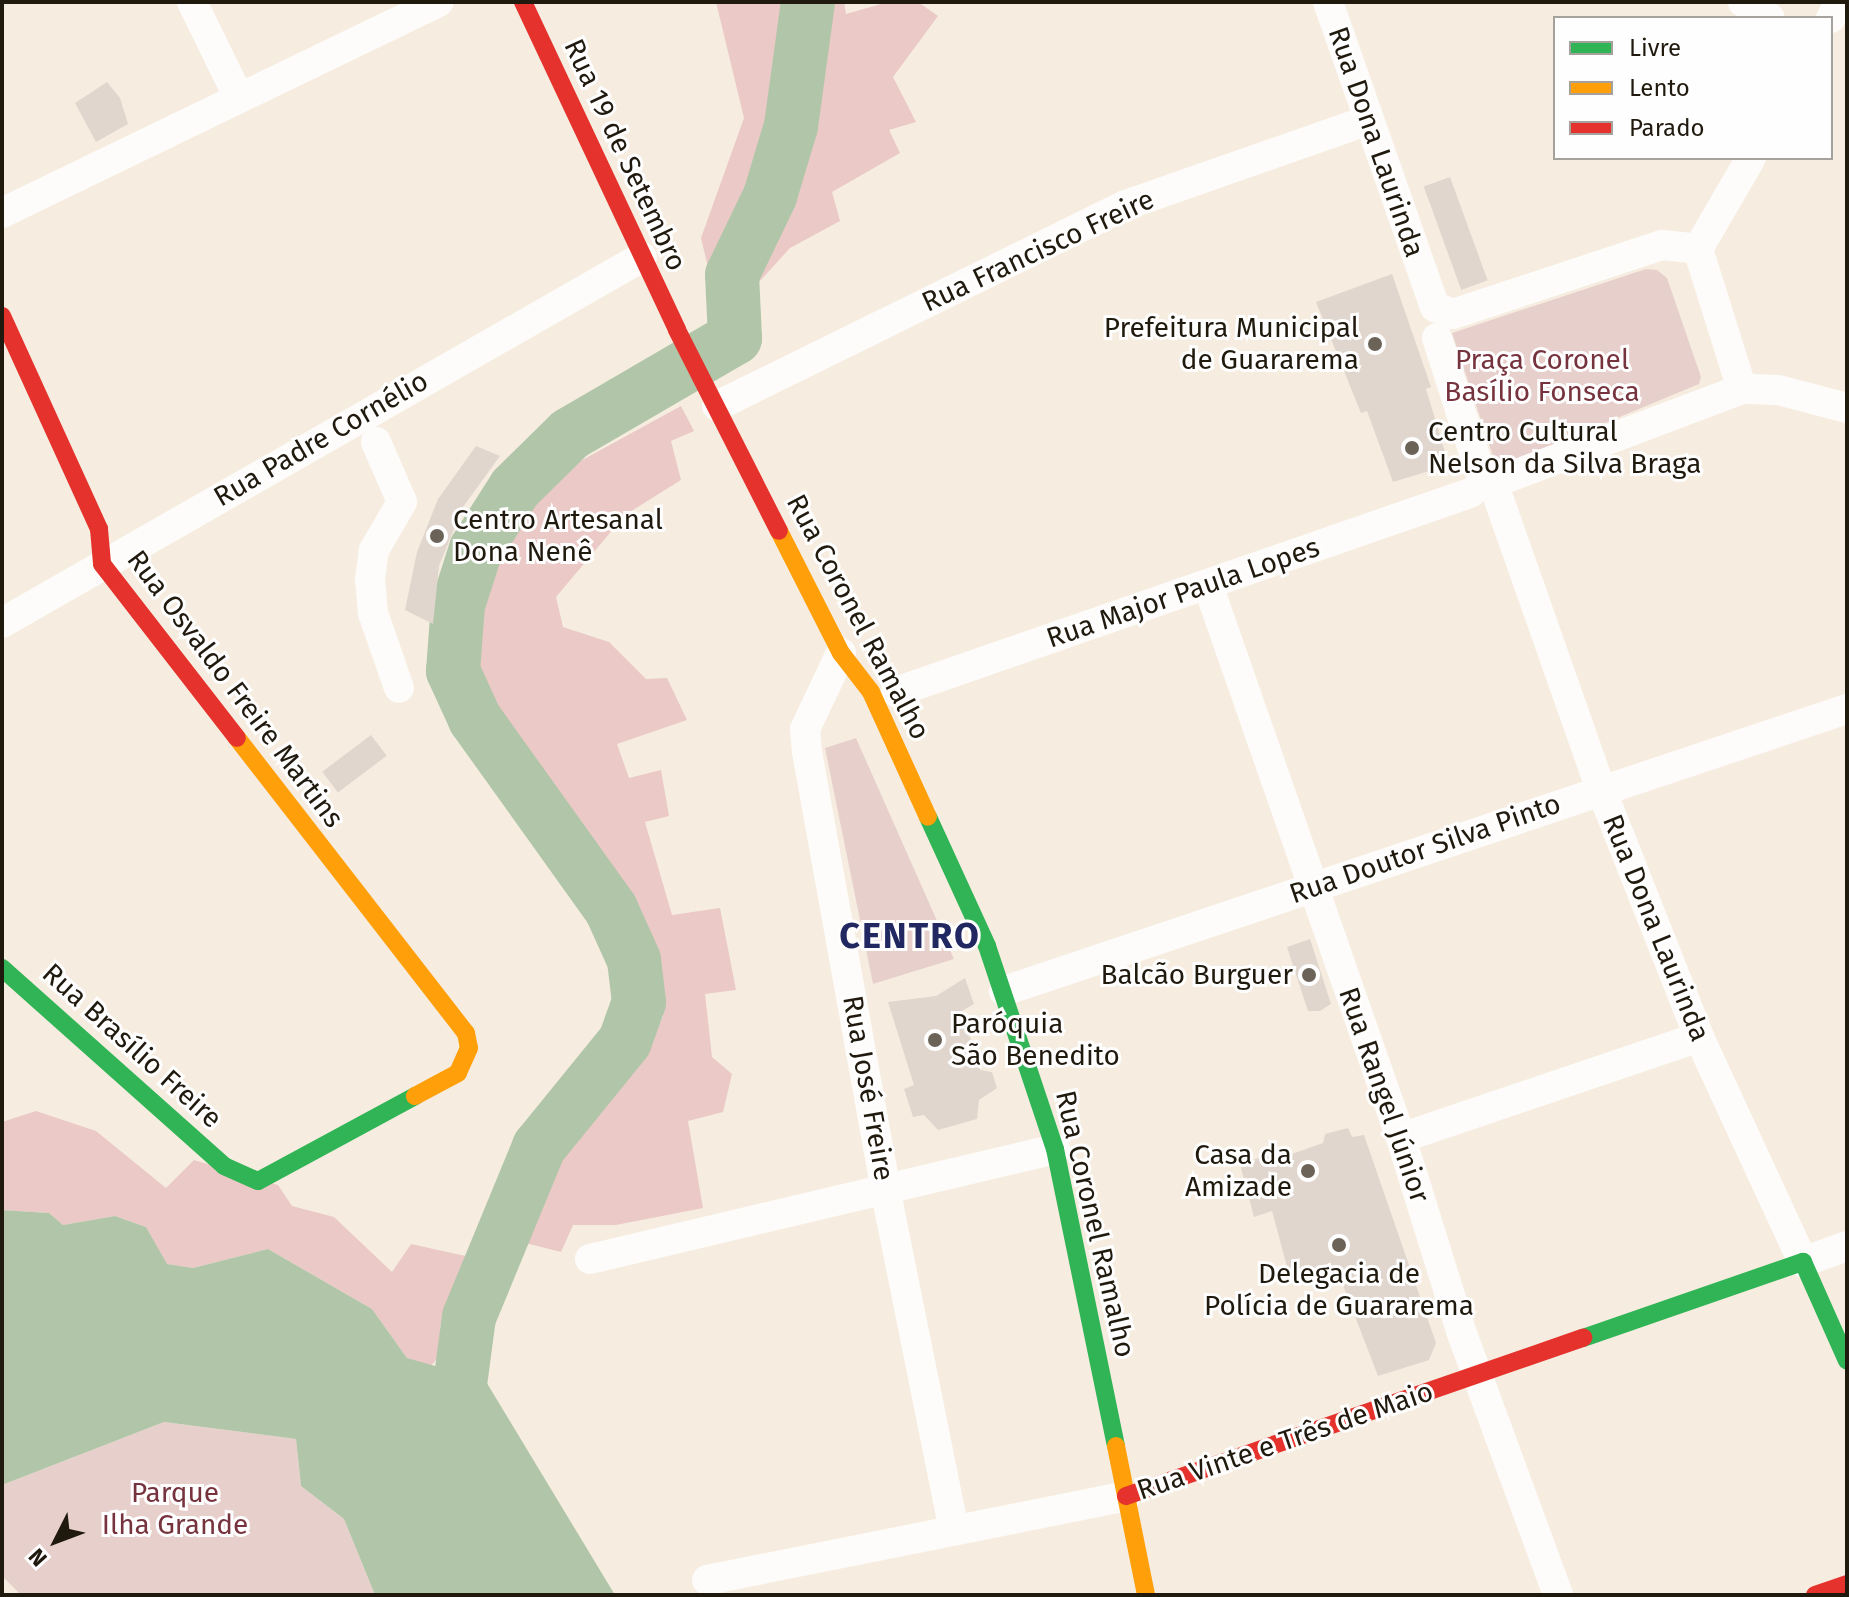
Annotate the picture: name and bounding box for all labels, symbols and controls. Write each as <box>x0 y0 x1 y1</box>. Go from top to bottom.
legend <box>1553 16 1833 160</box>
street label: Rua Dona Laurinda <box>1321 22 1431 262</box>
street label: Rua 19 de Setembro <box>557 34 693 276</box>
text: Livre <box>1629 34 1681 62</box>
text: Lento <box>1629 74 1690 102</box>
text: Parado <box>1629 114 1705 142</box>
street label: Rua Francisco Freire <box>917 182 1159 320</box>
place label: Prefeitura Municipal de Guararema <box>1104 311 1359 377</box>
marker: Prefeitura Municipal de Guararema <box>1366 335 1384 353</box>
park label: Praça Coronel Basílio Fonseca <box>1444 343 1640 409</box>
street label: Rua Padre Cornélio <box>208 364 434 514</box>
place label: Centro Cultural Nelson da Silva Braga <box>1428 415 1701 481</box>
marker: Centro Cultural Nelson da Silva Braga <box>1403 439 1421 457</box>
street label: Rua Coronel Ramalho <box>779 489 937 745</box>
place label: Centro Artesanal Dona Nenê <box>453 503 663 569</box>
marker: Centro Artesanal Dona Nenê <box>428 527 446 545</box>
street label: Rua Major Paula Lopes <box>1042 530 1324 656</box>
street label: Rua Osvaldo Freire Martins <box>120 544 350 834</box>
street label: Rua Doutor Silva Pinto <box>1285 787 1565 911</box>
street label: Rua Dona Laurinda <box>1595 810 1717 1046</box>
district label: CENTRO <box>839 915 981 959</box>
street label: Rua Brasílio Freire <box>35 957 229 1135</box>
place label: Balcão Burguer <box>1101 958 1293 992</box>
marker: Balcão Burguer <box>1300 966 1318 984</box>
street label: Rua Rangel Júnior <box>1331 983 1437 1207</box>
street label: Rua José Freire <box>835 993 901 1183</box>
place label: Paróquia São Benedito <box>951 1007 1120 1073</box>
marker: Paróquia São Benedito <box>926 1031 944 1049</box>
street label: Rua Coronel Ramalho <box>1048 1087 1142 1361</box>
place label: Casa da Amizade <box>1185 1138 1292 1204</box>
marker: Casa da Amizade <box>1299 1162 1317 1180</box>
marker: Delegacia de Polícia de Guararema <box>1330 1236 1348 1254</box>
place label: Delegacia de Polícia de Guararema <box>1204 1257 1474 1323</box>
street label: Rua Vinte e Três de Maio <box>1133 1375 1437 1507</box>
park label: Parque Ilha Grande <box>102 1476 248 1542</box>
north arrow <box>16 1501 96 1581</box>
text: N <box>23 1543 53 1572</box>

